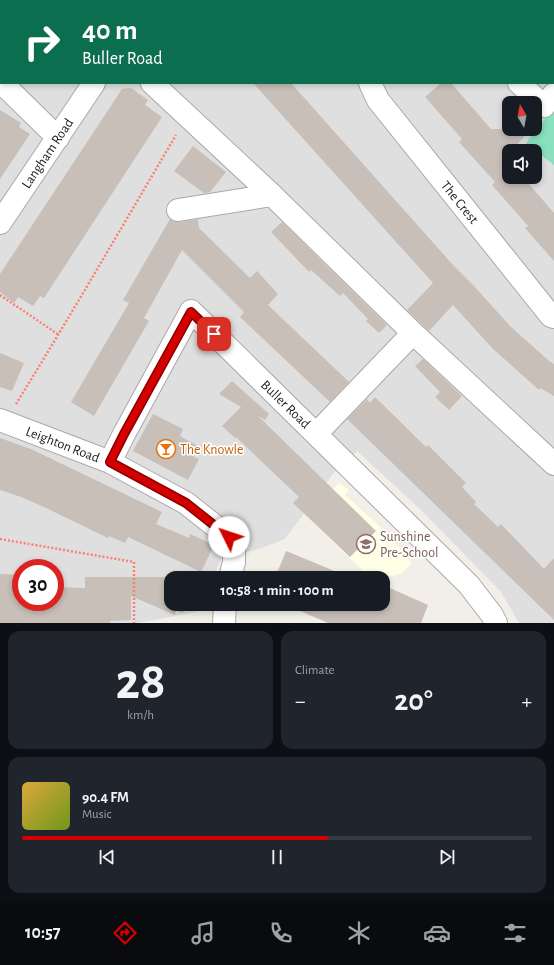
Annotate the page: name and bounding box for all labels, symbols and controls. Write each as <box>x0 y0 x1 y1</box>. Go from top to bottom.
icon: right <box>16 16 68 68</box>
text: 40 m <box>82 17 138 45</box>
text: Buller Road <box>82 50 163 68</box>
north arrow <box>502 96 542 136</box>
map controls <box>502 96 542 184</box>
street label: Langham Road <box>19 116 76 191</box>
button: sound <box>502 144 542 184</box>
street label: The Crest <box>438 179 481 227</box>
pin <box>197 317 231 351</box>
icon: arrive <box>203 323 225 345</box>
street label: Buller Road <box>258 378 313 432</box>
street label: Leighton Road <box>24 424 102 465</box>
bar icon: The Knowle <box>155 438 177 460</box>
place label: The Knowle <box>180 443 244 457</box>
position arrow <box>208 516 250 558</box>
place label: Sunshine Pre-School <box>380 530 439 560</box>
school or university icon: Sunshine Pre-School <box>355 533 377 555</box>
speed limit sign: 30 <box>12 559 64 611</box>
text: 10:58 · 1 min · 100 m <box>220 583 334 598</box>
text: 28 <box>115 656 166 708</box>
text: Climate <box>295 664 334 677</box>
text: 20° <box>394 686 433 716</box>
text: − <box>295 690 306 712</box>
text: + <box>521 690 532 712</box>
text: km/h <box>127 709 154 722</box>
text: 90.4 FM <box>82 790 129 805</box>
text: Music <box>82 808 112 821</box>
icon: previous <box>96 846 118 868</box>
icon: pause <box>266 846 288 868</box>
icon: next <box>436 846 458 868</box>
icon: directions <box>111 919 139 947</box>
icon: music <box>189 919 217 947</box>
icon: phone <box>267 919 295 947</box>
icon: climate <box>345 919 373 947</box>
icon: car <box>423 919 451 947</box>
icon: filters <box>501 919 529 947</box>
text: 10:57 <box>25 924 61 942</box>

